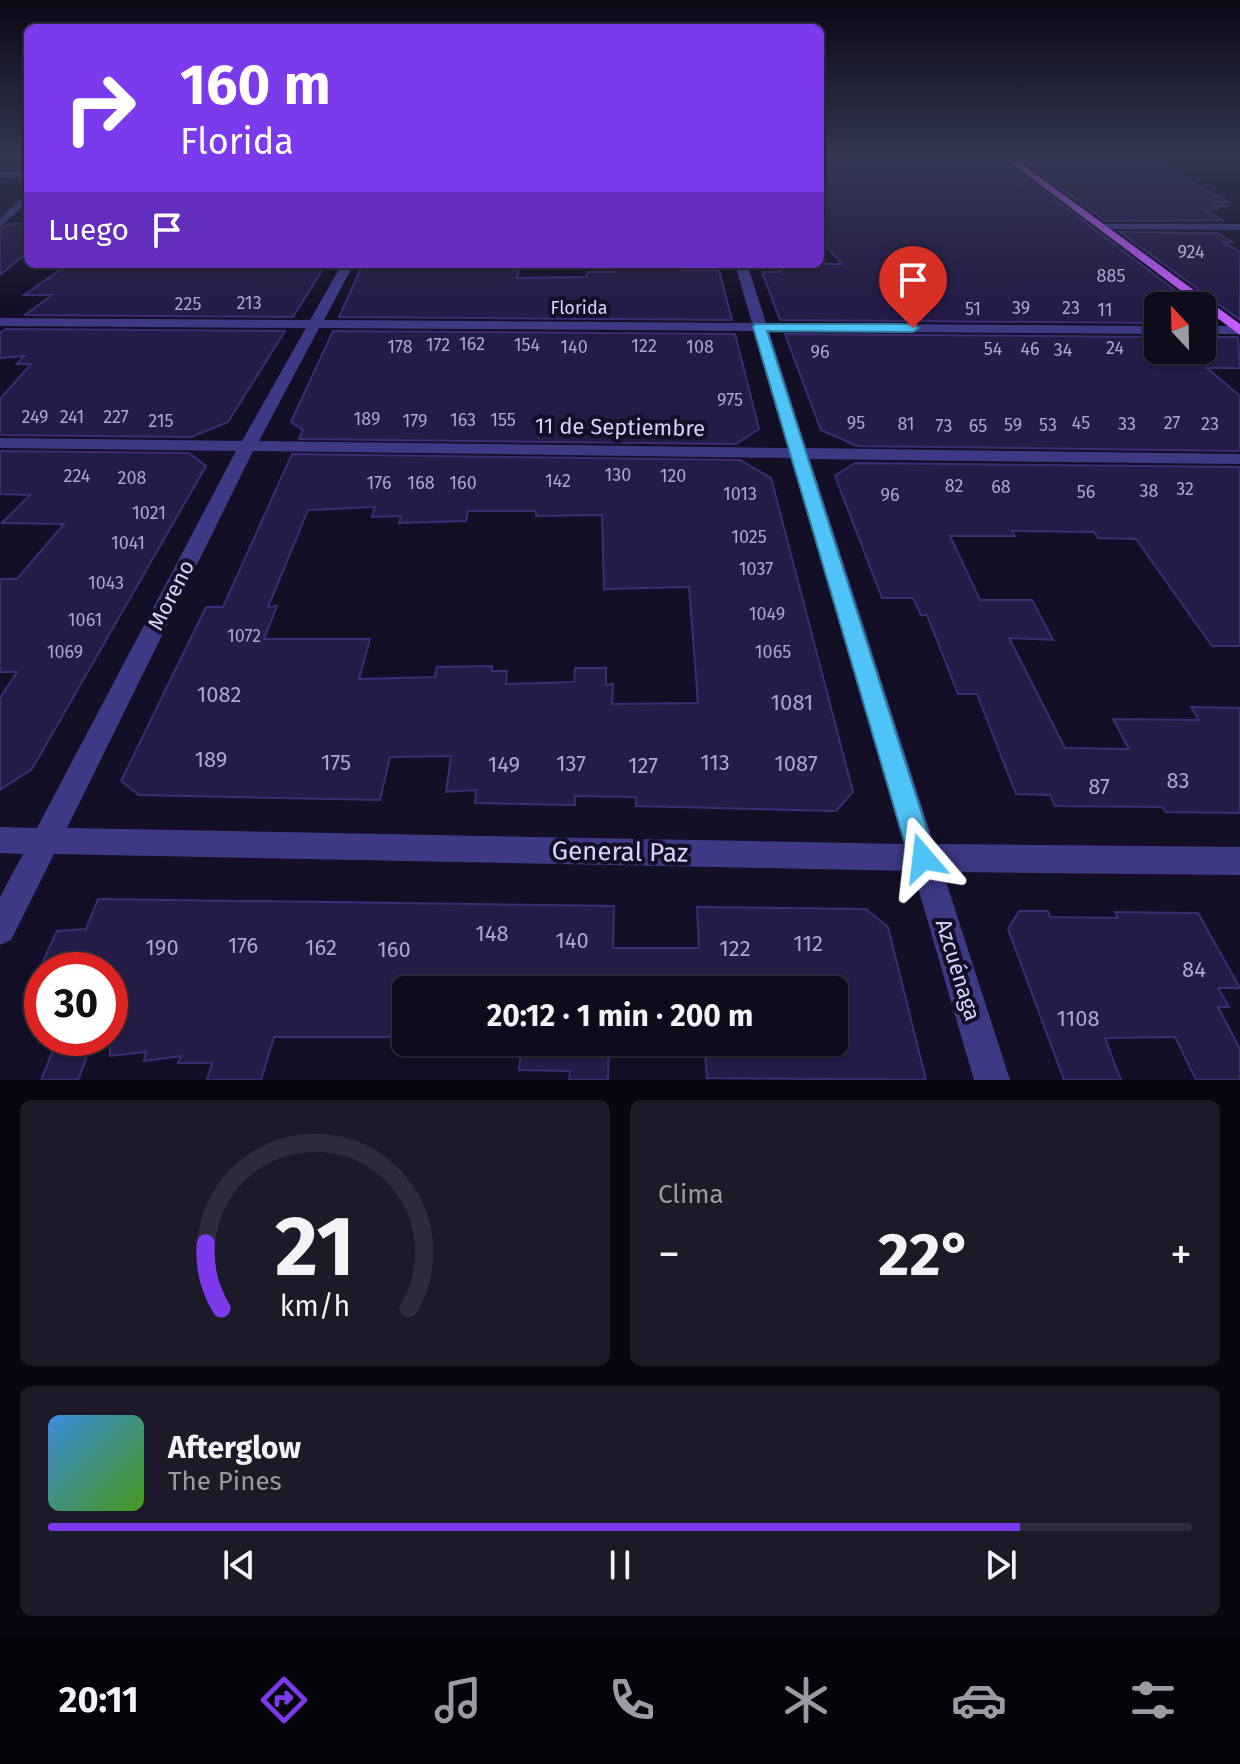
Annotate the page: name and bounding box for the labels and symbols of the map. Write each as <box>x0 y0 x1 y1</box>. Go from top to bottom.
house number: 924 <box>1177 241 1205 263</box>
pin <box>879 246 947 328</box>
house number: 885 <box>1097 265 1125 287</box>
house number: 213 <box>236 292 262 314</box>
north arrow <box>1144 292 1216 364</box>
house number: 225 <box>175 293 201 315</box>
street label: Florida <box>551 297 607 319</box>
house number: 39 <box>1012 297 1030 319</box>
house number: 23 <box>1062 297 1080 319</box>
house number: 51 <box>965 298 981 320</box>
house number: 11 <box>1097 299 1113 321</box>
house number: 162 <box>459 333 485 355</box>
house number: 172 <box>426 334 450 356</box>
house number: 154 <box>514 334 541 356</box>
house number: 122 <box>631 335 657 357</box>
house number: 178 <box>387 336 413 358</box>
house number: 140 <box>560 336 588 358</box>
house number: 108 <box>686 336 714 358</box>
house number: 24 <box>1106 337 1124 359</box>
house number: 54 <box>984 338 1003 360</box>
house number: 46 <box>1020 338 1040 360</box>
house number: 34 <box>1054 339 1073 361</box>
house number: 96 <box>810 341 830 363</box>
house number: 975 <box>717 389 743 411</box>
house number: 249 <box>21 406 49 428</box>
house number: 241 <box>60 406 84 428</box>
house number: 227 <box>103 406 129 428</box>
house number: 189 <box>354 408 380 430</box>
house number: 163 <box>450 409 476 431</box>
house number: 155 <box>490 409 516 431</box>
house number: 215 <box>148 410 174 432</box>
house number: 179 <box>403 410 427 432</box>
street label: 11 de Septiembre <box>535 412 705 442</box>
house number: 95 <box>847 412 865 434</box>
house number: 45 <box>1072 412 1090 434</box>
house number: 27 <box>1164 412 1180 434</box>
house number: 81 <box>897 413 915 435</box>
house number: 33 <box>1118 413 1136 435</box>
house number: 23 <box>1201 413 1219 435</box>
house number: 59 <box>1004 414 1022 436</box>
house number: 53 <box>1039 414 1057 436</box>
house number: 73 <box>936 415 952 437</box>
house number: 65 <box>969 415 987 437</box>
house number: 130 <box>605 464 631 486</box>
house number: 224 <box>64 465 91 487</box>
house number: 120 <box>660 465 686 487</box>
house number: 208 <box>118 467 147 489</box>
house number: 142 <box>545 470 571 492</box>
house number: 176 <box>367 472 391 494</box>
house number: 168 <box>407 472 435 494</box>
house number: 160 <box>449 472 477 494</box>
house number: 82 <box>945 475 963 497</box>
house number: 68 <box>991 476 1011 498</box>
house number: 32 <box>1176 478 1194 500</box>
house number: 38 <box>1140 480 1159 502</box>
house number: 56 <box>1077 481 1095 503</box>
house number: 1013 <box>723 483 757 505</box>
house number: 96 <box>880 484 900 506</box>
house number: 1021 <box>132 502 166 524</box>
house number: 1025 <box>731 526 767 548</box>
house number: 1041 <box>111 532 145 554</box>
street label: Moreno <box>142 555 200 635</box>
house number: 1037 <box>739 558 773 580</box>
house number: 1043 <box>88 572 124 594</box>
house number: 1049 <box>749 603 785 625</box>
house number: 1061 <box>68 609 102 631</box>
house number: 1072 <box>227 625 261 647</box>
house number: 1069 <box>47 641 83 663</box>
house number: 1065 <box>755 641 791 663</box>
house number: 1082 <box>197 681 241 708</box>
house number: 1081 <box>771 689 813 716</box>
house number: 189 <box>195 746 227 773</box>
house number: 175 <box>321 749 351 776</box>
house number: 113 <box>700 749 730 776</box>
house number: 137 <box>556 750 586 777</box>
house number: 1087 <box>774 750 818 777</box>
house number: 149 <box>488 751 520 778</box>
house number: 127 <box>628 752 658 779</box>
house number: 83 <box>1166 767 1190 794</box>
house number: 87 <box>1088 773 1110 800</box>
position arrow <box>881 816 965 900</box>
street label: General Paz <box>551 835 689 869</box>
street label: Azcuénaga <box>930 916 986 1024</box>
house number: 148 <box>475 920 509 947</box>
house number: 140 <box>555 927 589 954</box>
house number: 112 <box>793 930 823 957</box>
house number: 176 <box>228 932 258 959</box>
house number: 190 <box>145 934 179 961</box>
house number: 162 <box>305 934 337 961</box>
house number: 122 <box>719 935 751 962</box>
house number: 160 <box>377 936 411 963</box>
speed limit sign: 30 <box>24 952 128 1056</box>
house number: 84 <box>1182 956 1206 983</box>
house number: 1108 <box>1056 1005 1100 1032</box>

